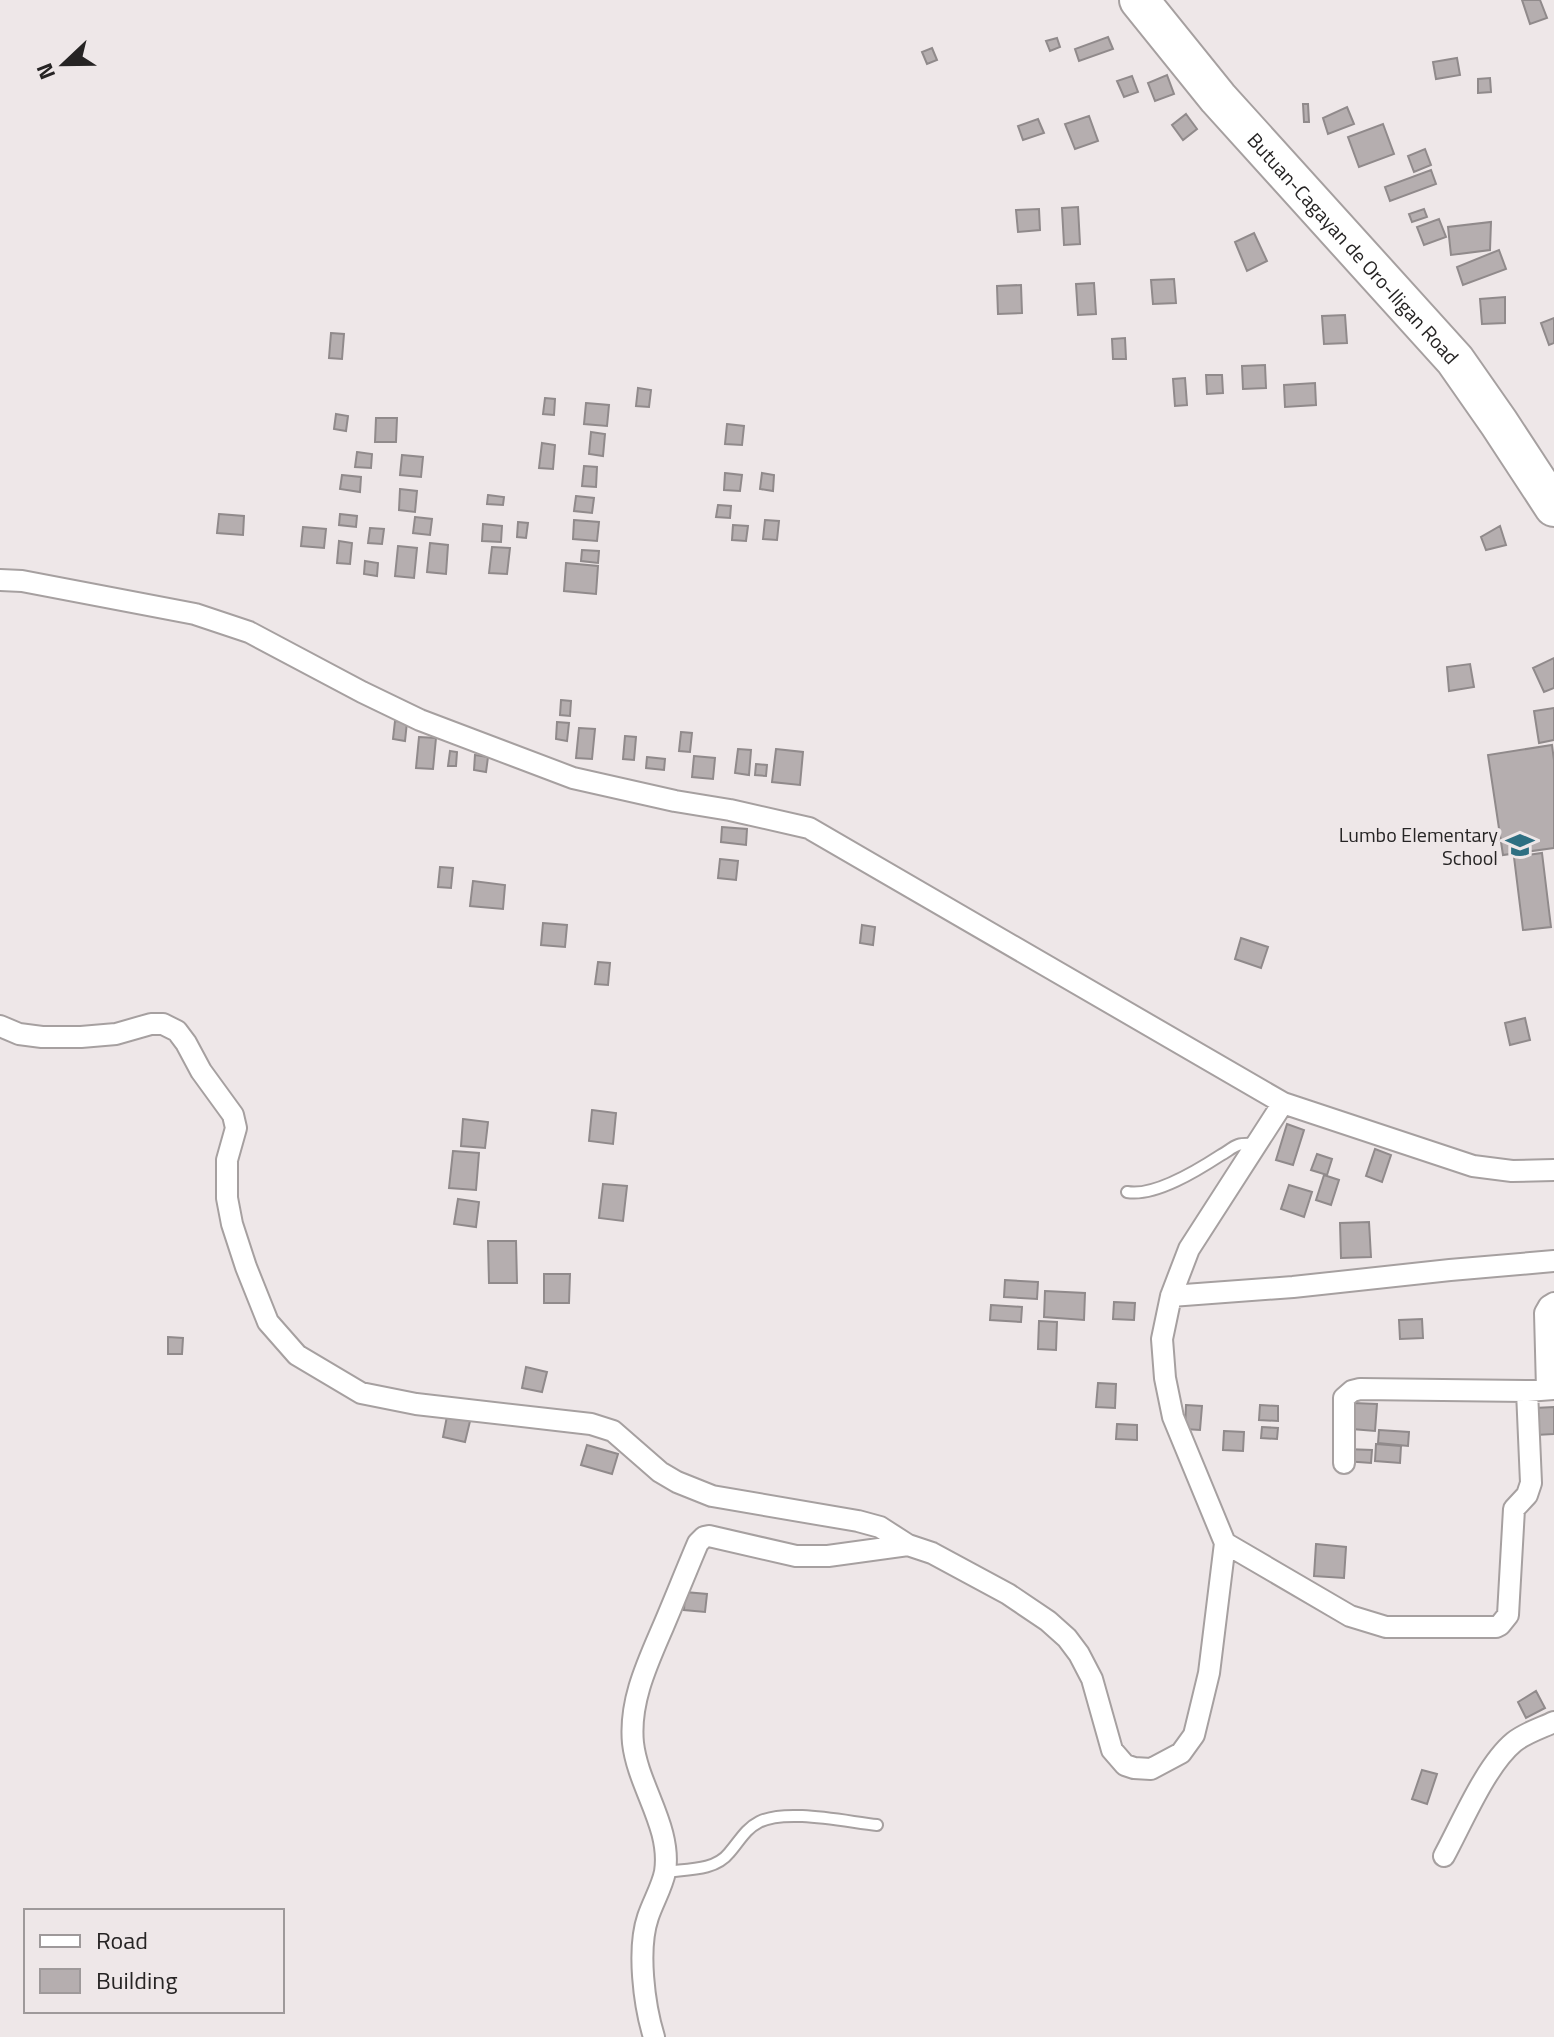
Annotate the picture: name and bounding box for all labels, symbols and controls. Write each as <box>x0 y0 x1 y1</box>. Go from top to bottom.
north arrow <box>24 24 104 104</box>
text: N <box>27 58 64 85</box>
street label: Butuan-Cagayan de Oro-Iligan Road <box>1240 125 1467 371</box>
place label: Lumbo Elementary School <box>1339 819 1498 873</box>
school or university icon: Lumbo Elementary School <box>1505 830 1535 860</box>
legend <box>24 1909 284 2013</box>
text: Road <box>96 1922 148 1958</box>
text: Building <box>96 1962 178 1998</box>

